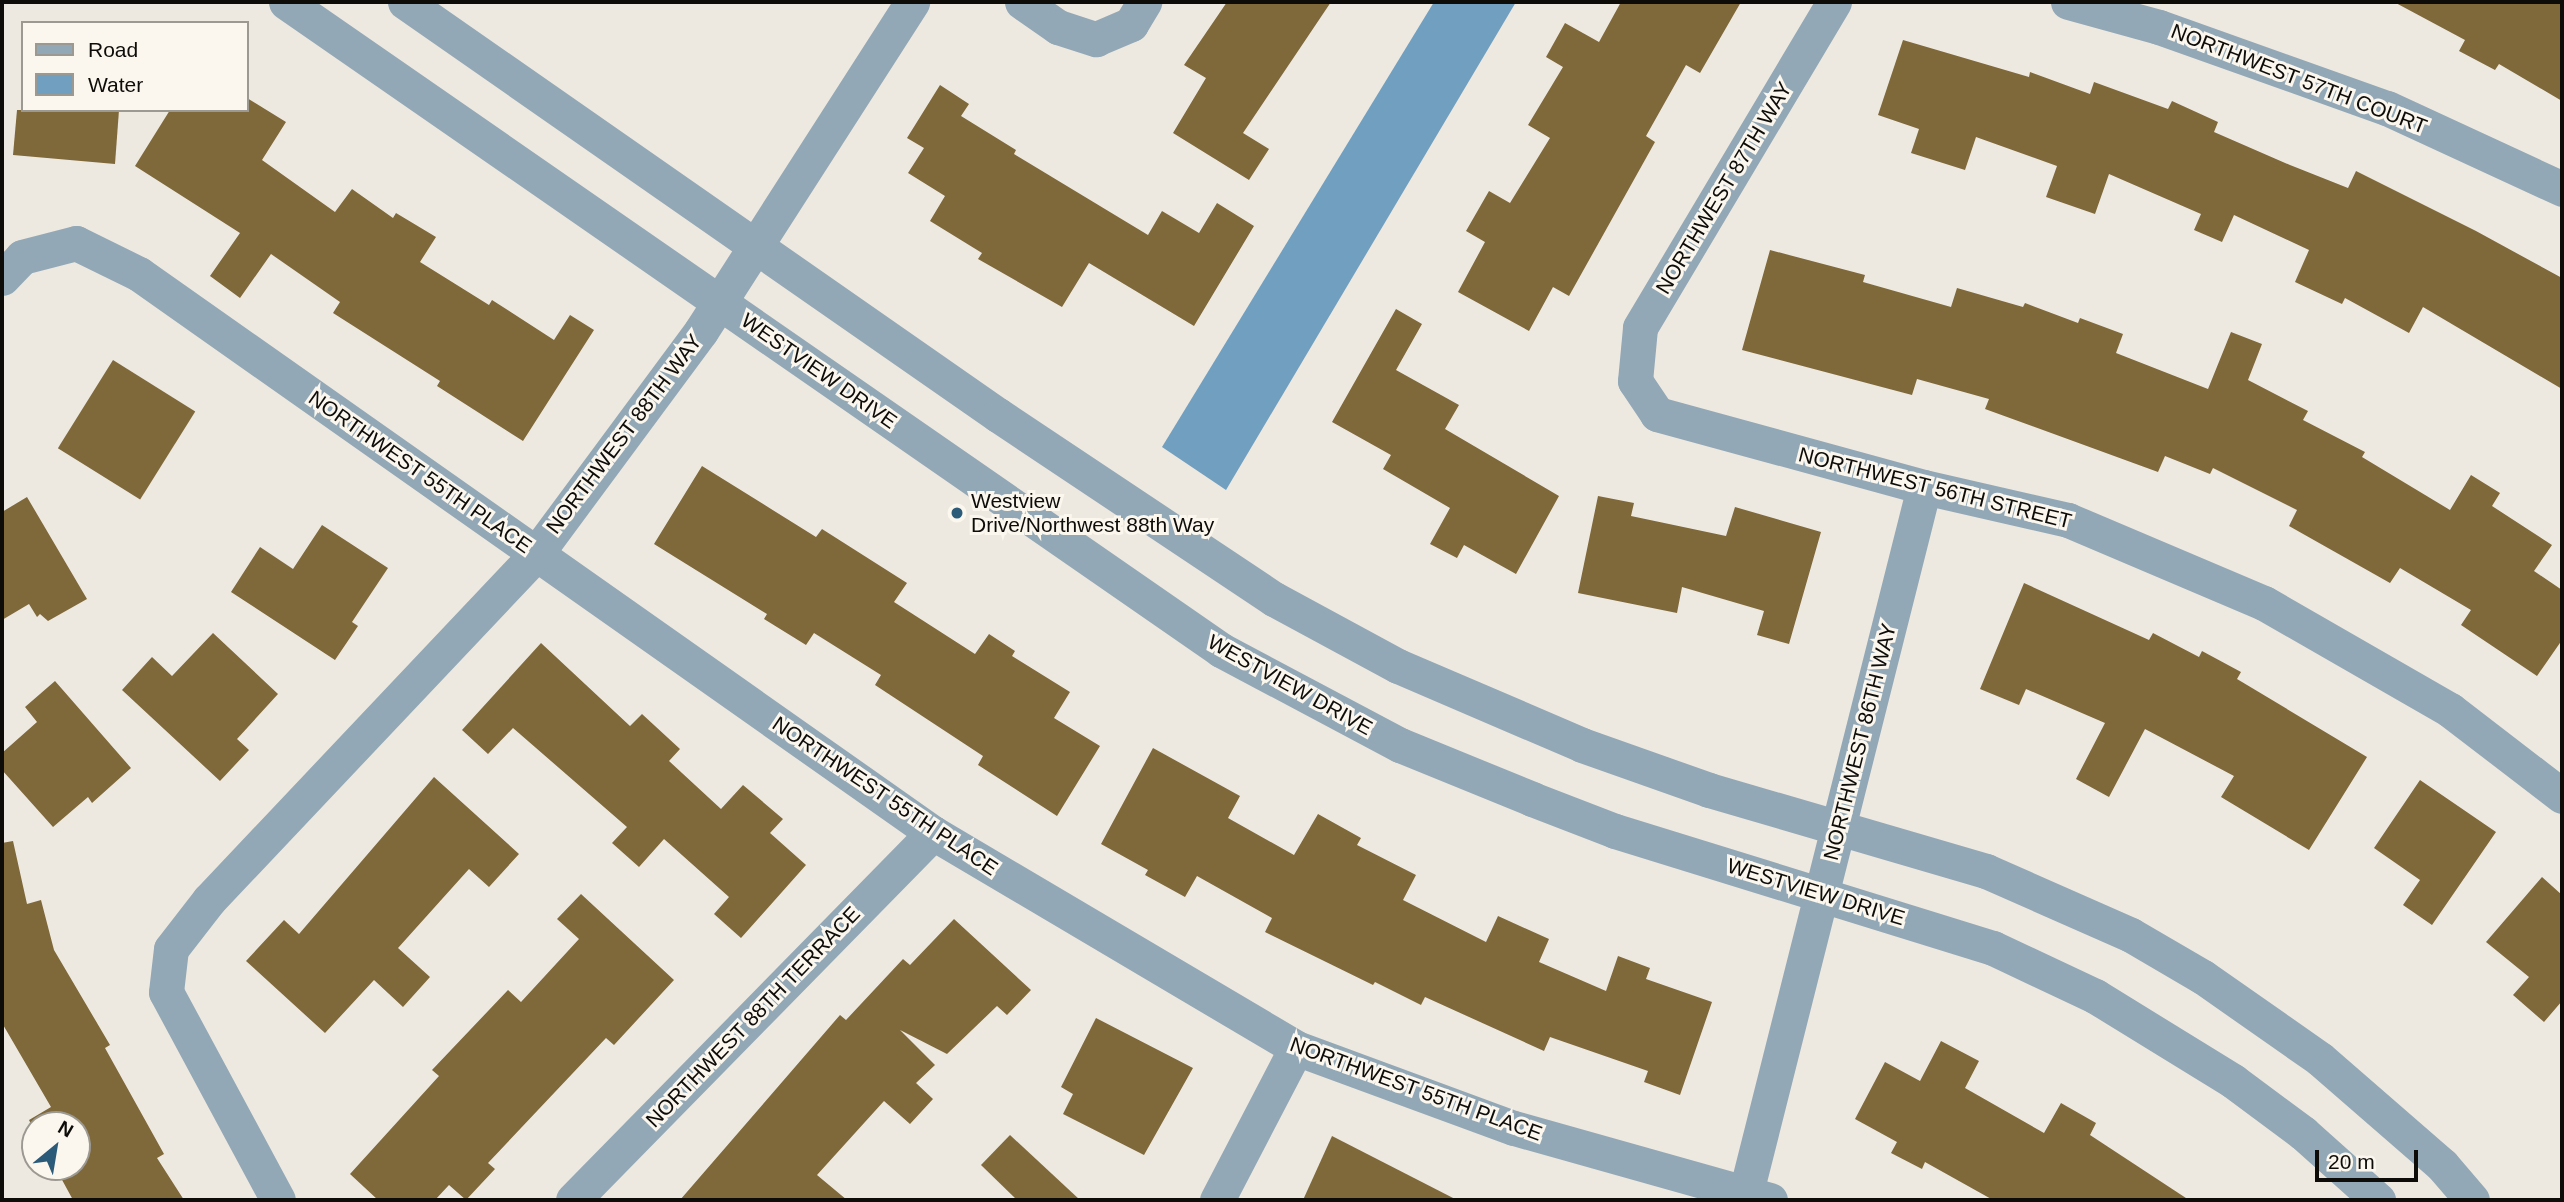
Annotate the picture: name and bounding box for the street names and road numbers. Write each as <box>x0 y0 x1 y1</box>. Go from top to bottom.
street label: NORTHWEST 57TH COURT <box>2167 18 2431 140</box>
street label: NORTHWEST 87TH WAY <box>1651 77 1797 299</box>
street label: WESTVIEW DRIVE <box>736 308 902 434</box>
street label: NORTHWEST 88TH WAY <box>541 329 707 539</box>
street label: NORTHWEST 55TH PLACE <box>303 385 537 559</box>
street label: NORTHWEST 56TH STREET <box>1796 442 2074 534</box>
street label: NORTHWEST 86TH WAY <box>1818 621 1902 863</box>
street label: WESTVIEW DRIVE <box>1203 629 1377 741</box>
street label: NORTHWEST 55TH PLACE <box>767 711 1003 881</box>
street label: WESTVIEW DRIVE <box>1724 853 1908 931</box>
street label: NORTHWEST 88TH TERRACE <box>640 901 866 1133</box>
street label: NORTHWEST 55TH PLACE <box>1286 1032 1546 1146</box>

